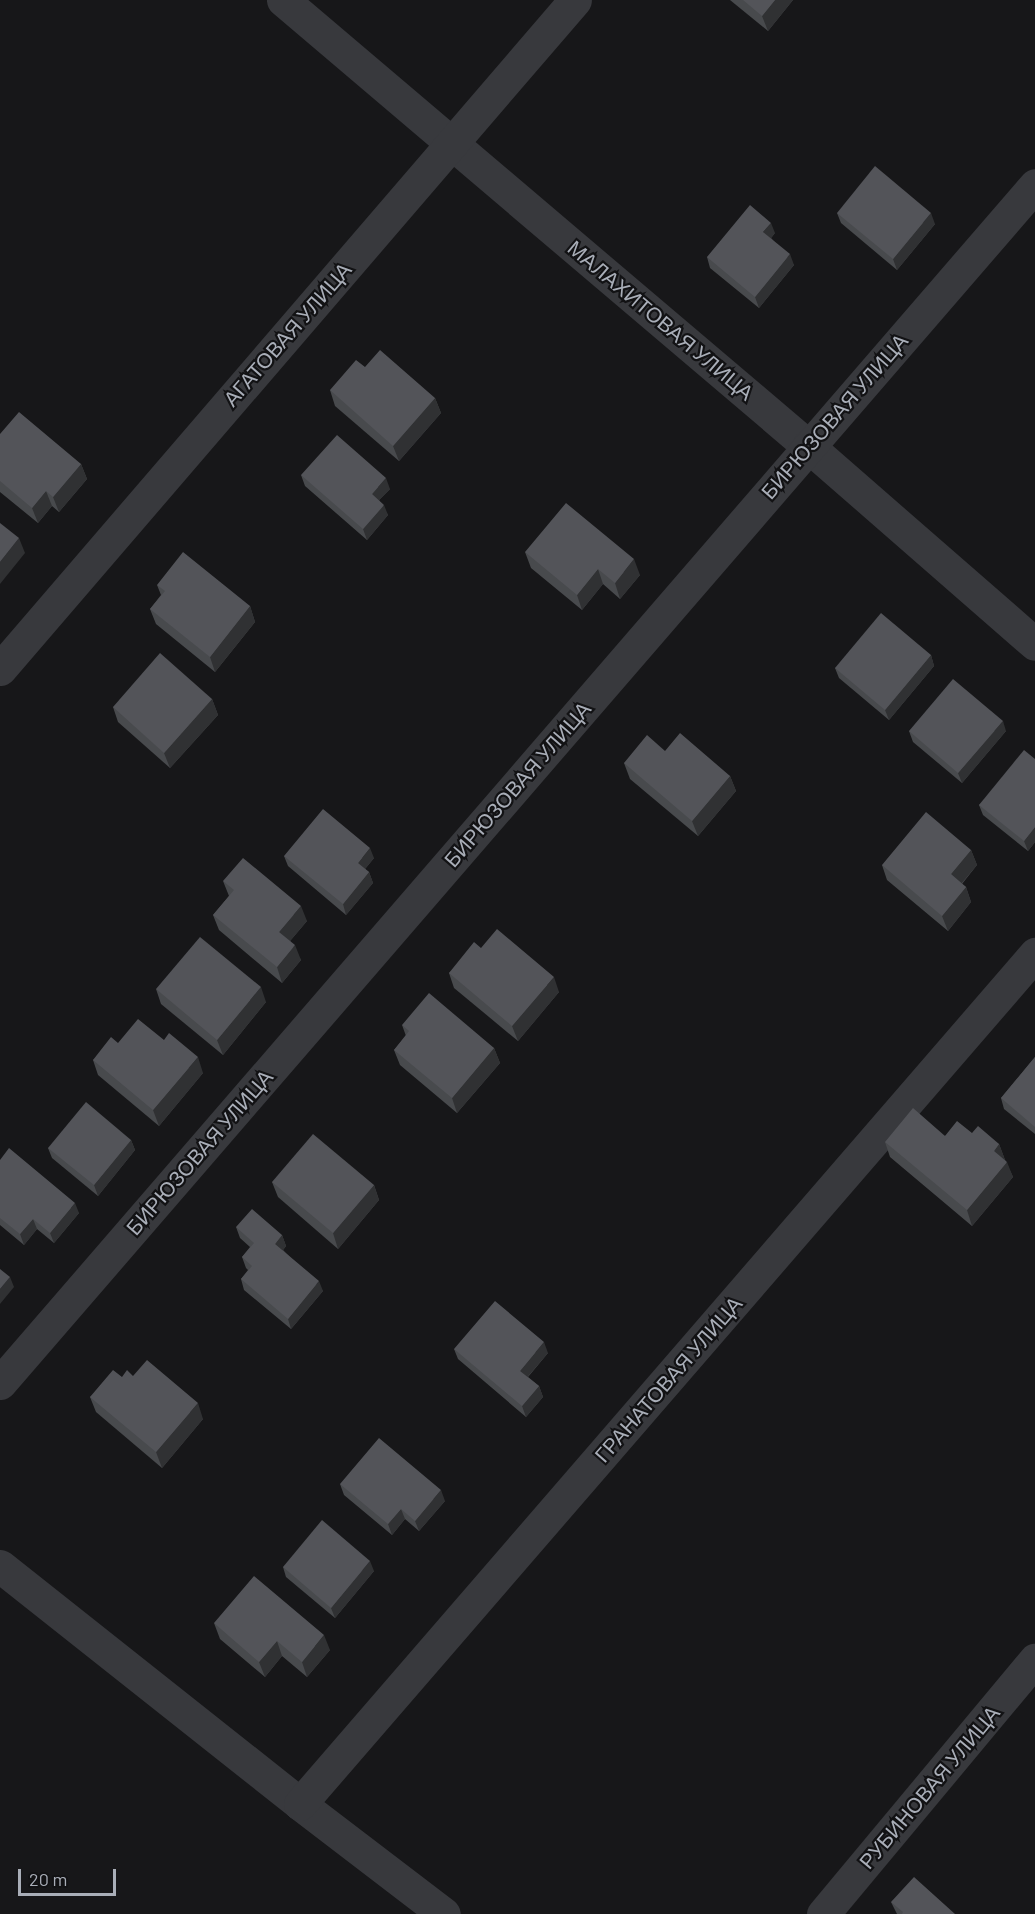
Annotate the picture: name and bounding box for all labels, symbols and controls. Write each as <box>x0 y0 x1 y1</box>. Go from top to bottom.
street label: МАЛАХИТОВАЯ УЛИЦА <box>563 235 759 405</box>
street label: АГАТОВАЯ УЛИЦА <box>218 257 356 411</box>
street label: БИРЮЗОВАЯ УЛИЦА <box>755 328 913 504</box>
street label: БИРЮЗОВАЯ УЛИЦА <box>438 696 596 872</box>
street label: БИРЮЗОВАЯ УЛИЦА <box>120 1064 278 1240</box>
street label: ГРАНАТОВАЯ УЛИЦА <box>589 1291 747 1467</box>
street label: РУБИНОВАЯ УЛИЦА <box>853 1700 1005 1874</box>
scale bar <box>21 1857 118 1895</box>
text: 20 m <box>29 1868 67 1890</box>

